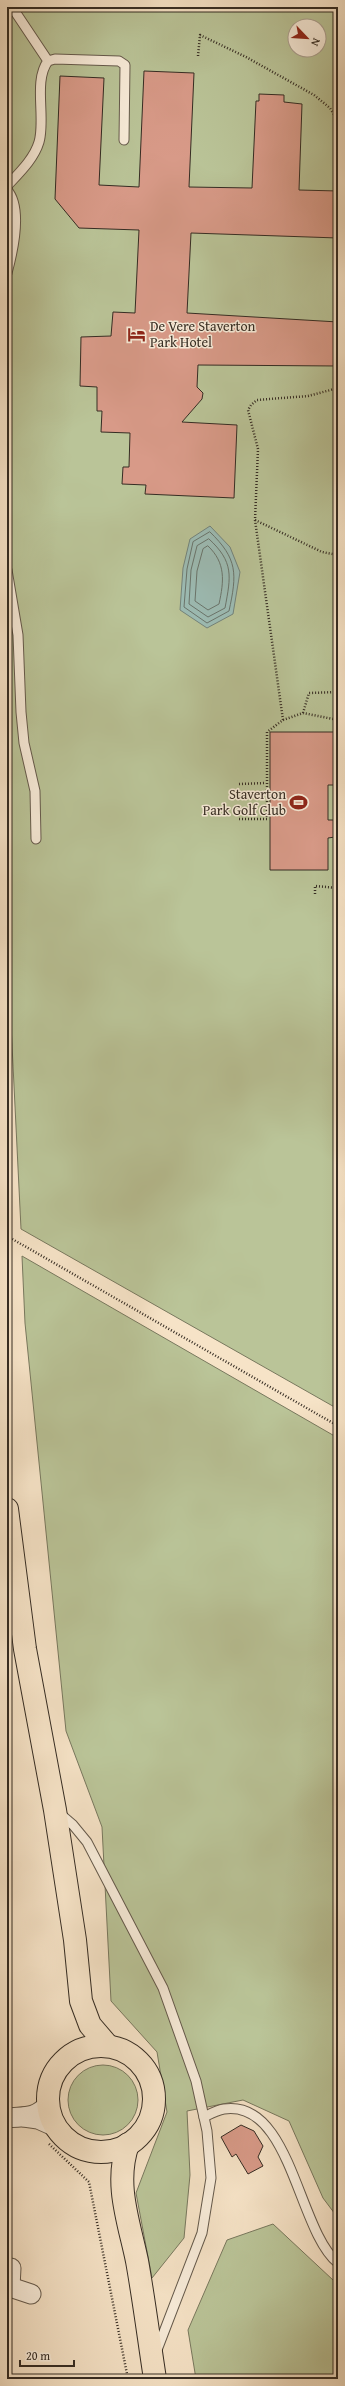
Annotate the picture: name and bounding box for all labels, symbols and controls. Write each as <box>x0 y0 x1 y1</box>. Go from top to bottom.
north arrow <box>287 18 327 58</box>
text: N <box>307 36 325 50</box>
place label: De Vere Staverton Park Hotel <box>150 316 256 352</box>
hotel icon: De Vere Staverton Park Hotel <box>127 324 147 344</box>
place label: Staverton Park Golf Club <box>203 784 286 820</box>
sports icon: Staverton Park Golf Club <box>289 792 309 812</box>
scale bar <box>20 2342 74 2368</box>
text: 20 m <box>26 2347 50 2364</box>

